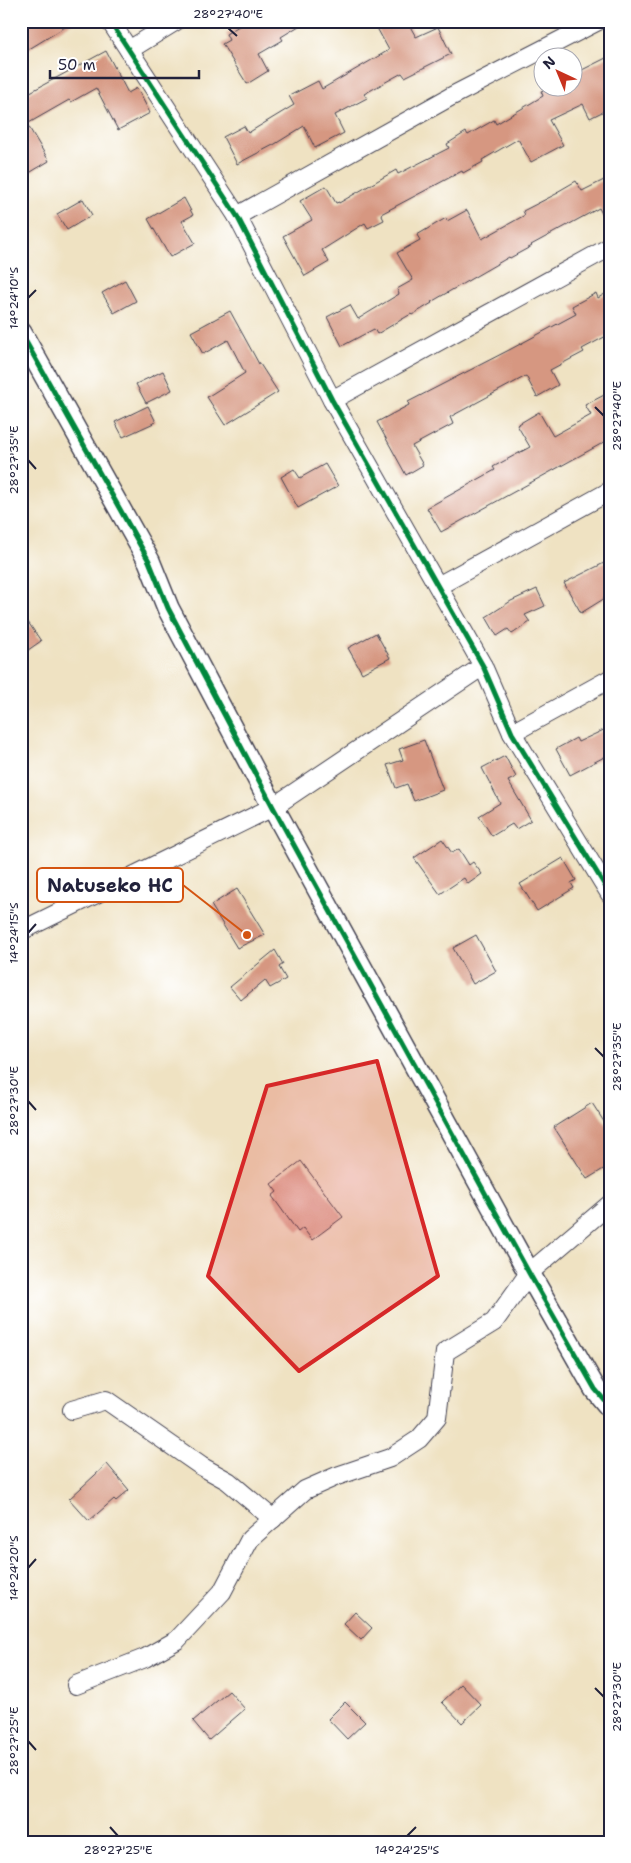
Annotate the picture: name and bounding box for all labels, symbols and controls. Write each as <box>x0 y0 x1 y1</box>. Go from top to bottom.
text: 28°27'40"E <box>193 6 263 22</box>
scale bar <box>50 48 199 80</box>
north arrow <box>534 48 584 98</box>
text: N <box>539 52 559 73</box>
text: 50 m <box>58 55 96 75</box>
text: 14°24'10"S <box>6 266 22 329</box>
text: 28°27'40"E <box>609 381 625 451</box>
text: 28°27'35"E <box>6 426 22 494</box>
callout: Natuseko HC <box>37 868 183 902</box>
text: Natuseko HC <box>47 873 173 898</box>
text: 14°24'15"S <box>6 902 22 964</box>
text: 28°27'35"E <box>609 1023 625 1091</box>
text: 28°27'30"E <box>6 1066 22 1136</box>
text: 14°24'20"S <box>6 1535 22 1601</box>
text: 28°27'30"E <box>609 1662 625 1732</box>
text: 28°27'25"E <box>6 1707 22 1775</box>
text: 28°27'25"E <box>84 1842 152 1858</box>
text: 14°24'25"S <box>375 1842 440 1858</box>

